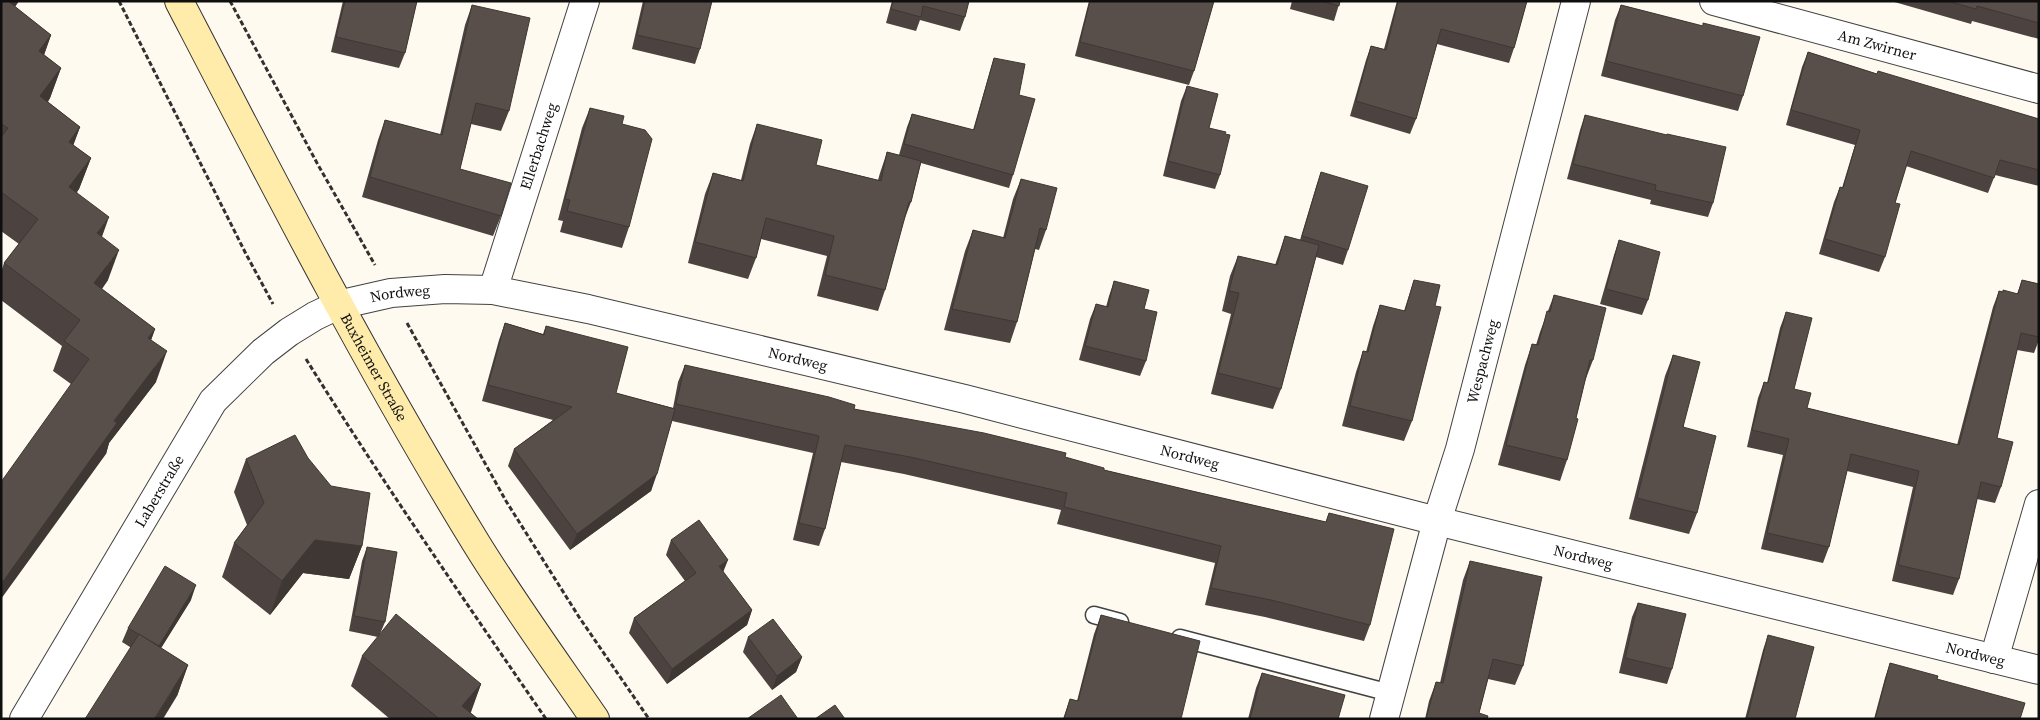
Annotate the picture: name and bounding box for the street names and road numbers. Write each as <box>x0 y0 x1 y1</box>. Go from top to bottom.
street label: Am Zwirner <box>1836 24 1919 65</box>
street label: Ellerbachweg <box>515 99 562 192</box>
street label: Nordweg <box>368 279 431 307</box>
street label: Buxheimer Straße <box>336 309 413 425</box>
street label: Wespachweg <box>1461 317 1503 406</box>
street label: Nordweg <box>766 341 830 376</box>
street label: Nordweg <box>1158 439 1222 474</box>
street label: Laberstraße <box>129 451 189 531</box>
street label: Nordweg <box>1552 539 1615 574</box>
street label: Nordweg <box>1944 636 2008 671</box>

